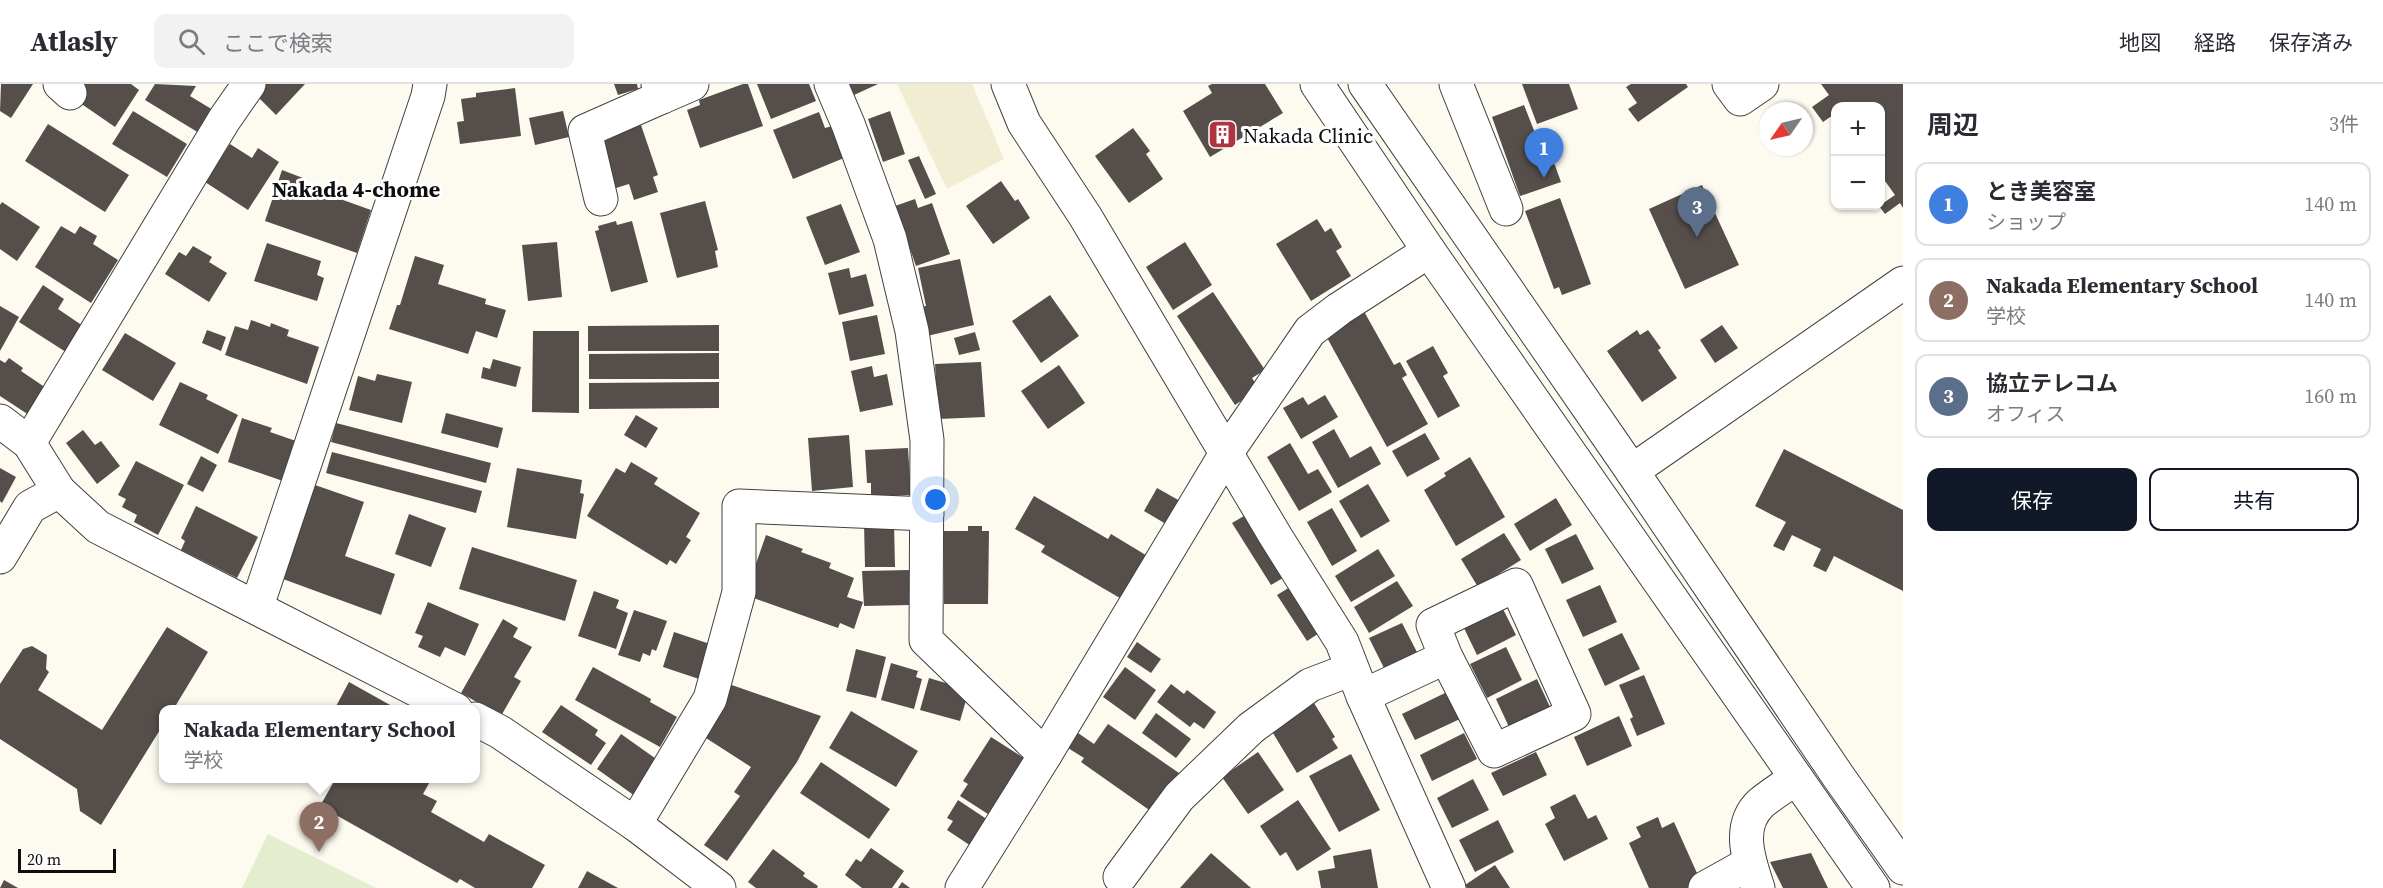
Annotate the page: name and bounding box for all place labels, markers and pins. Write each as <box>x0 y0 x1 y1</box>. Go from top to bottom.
building icon: Nakada Clinic <box>1206 119 1238 151</box>
place label: Nakada Clinic <box>1243 121 1373 150</box>
pin: 1 <box>1524 128 1564 178</box>
pin: 3 <box>1678 188 1716 237</box>
pin: 2 <box>300 802 338 852</box>

